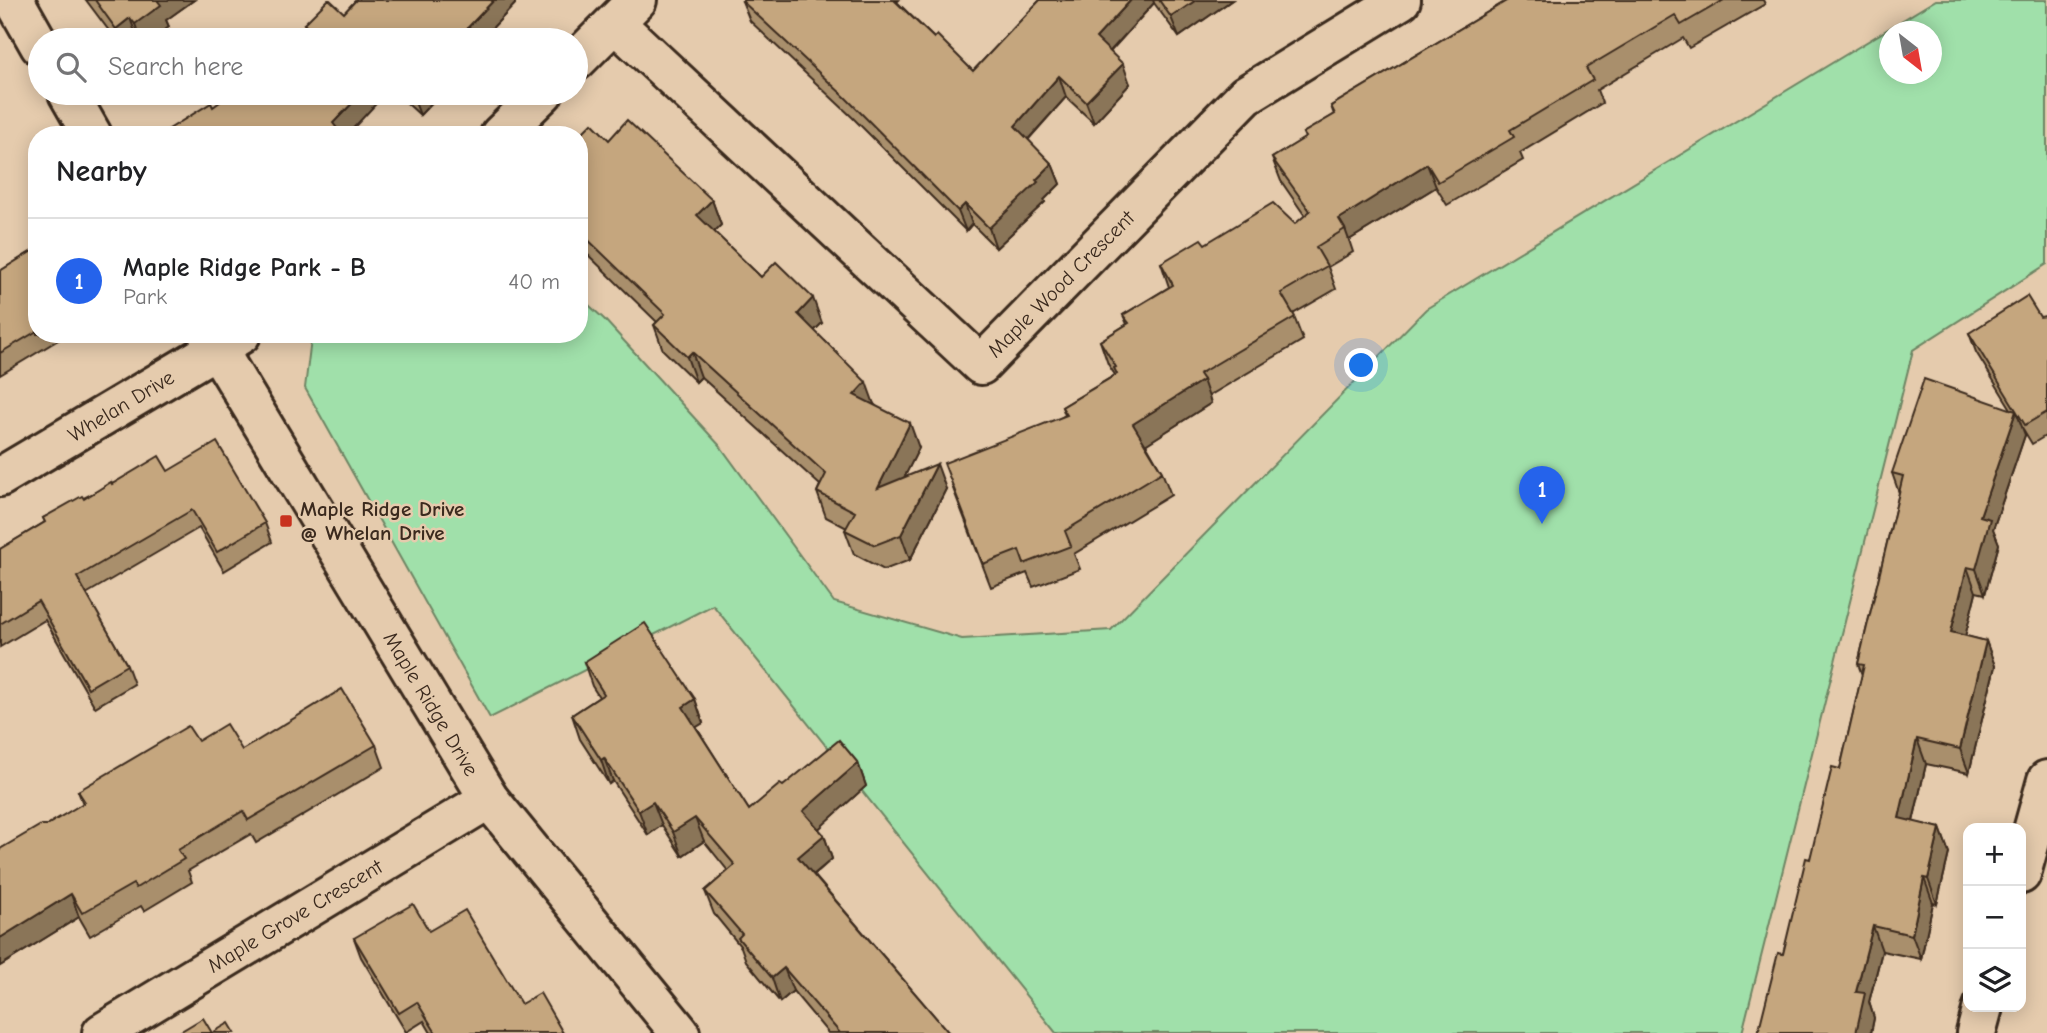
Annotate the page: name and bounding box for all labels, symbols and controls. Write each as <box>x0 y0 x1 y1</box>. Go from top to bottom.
north arrow <box>1879 21 1942 84</box>
search box <box>28 28 588 105</box>
icon: search <box>52 48 90 86</box>
text: Search here <box>108 52 243 82</box>
text: Nearby <box>56 154 147 189</box>
street label: Maple Wood Crescent <box>983 205 1140 362</box>
text: Maple Ridge Park - B <box>123 253 366 283</box>
text: 1 <box>74 268 84 295</box>
text: 40 m <box>508 268 560 295</box>
text: Park <box>123 283 167 310</box>
your location <box>1344 348 1378 382</box>
street label: Whelan Drive <box>64 365 178 447</box>
pin: 1 <box>1519 466 1565 524</box>
place label: Maple Ridge Drive @ Whelan Drive <box>300 497 464 545</box>
marker: Maple Ridge Drive @ Whelan Drive <box>278 513 294 529</box>
street label: Maple Ridge Drive <box>378 628 484 780</box>
map controls <box>1963 823 2026 1012</box>
button: + <box>1963 823 2026 886</box>
street label: Maple Grove Crescent <box>203 854 388 978</box>
button: − <box>1963 886 2026 949</box>
button: layers <box>1963 949 2026 1012</box>

